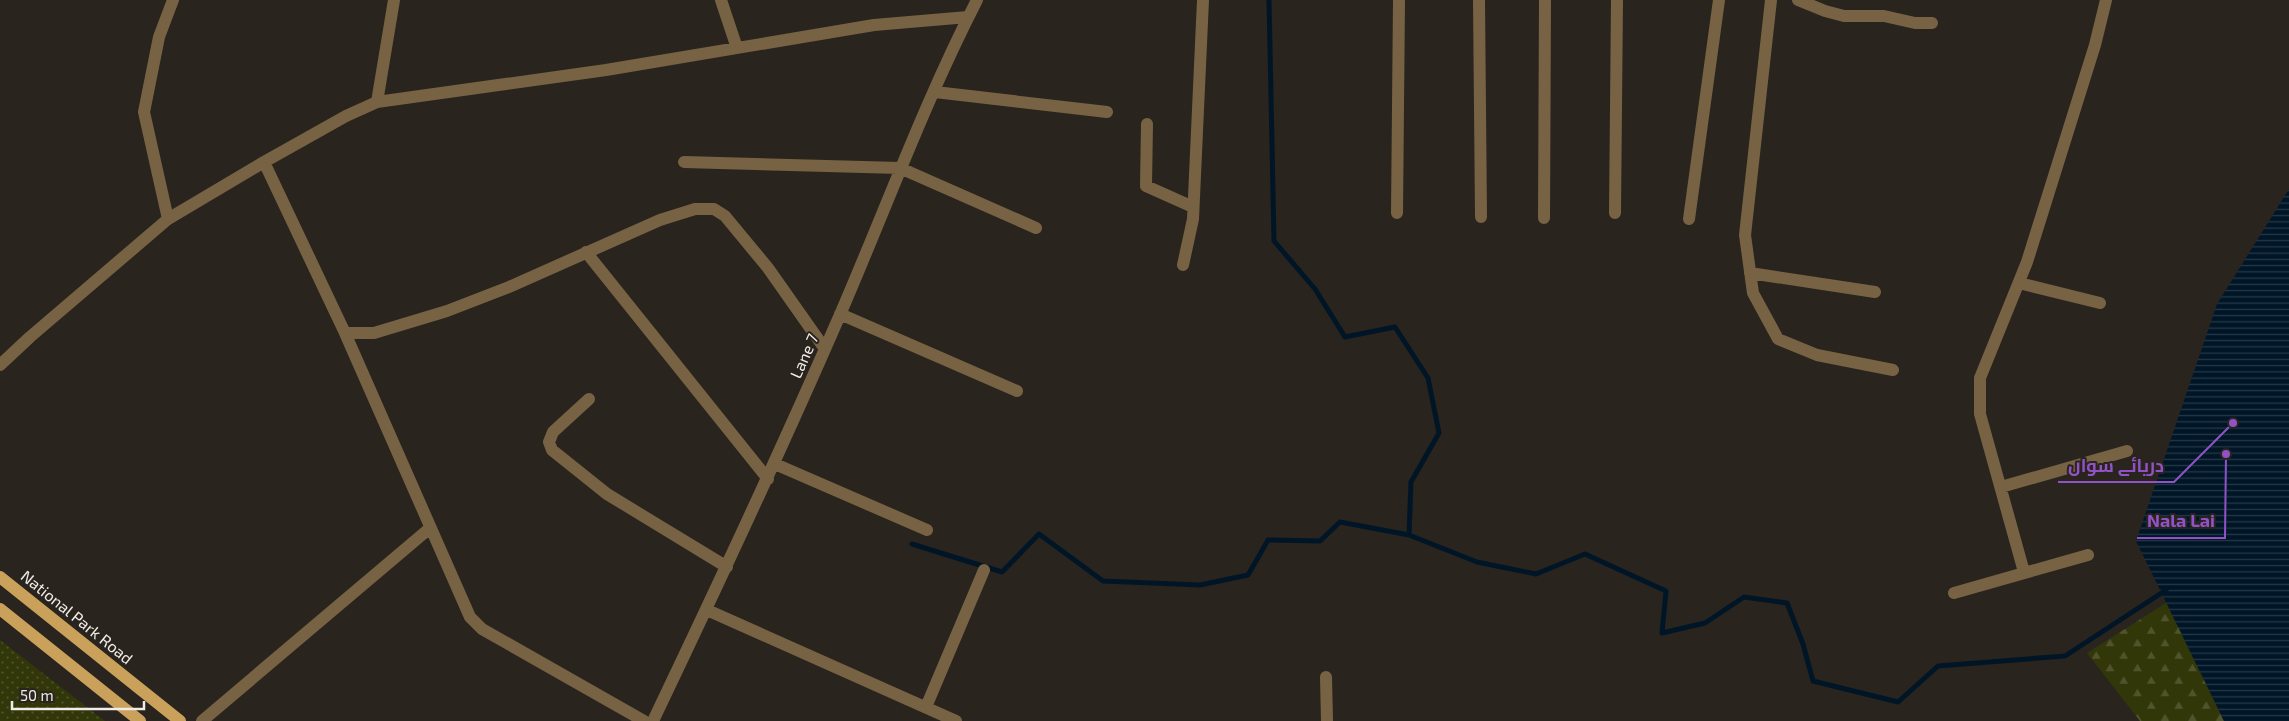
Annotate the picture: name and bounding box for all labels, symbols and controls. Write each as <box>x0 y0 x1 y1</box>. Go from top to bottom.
street label: Lane 7 <box>785 331 822 381</box>
callout: دریائے سواں <box>2058 449 2174 482</box>
text: دریائے سواں <box>2068 454 2164 477</box>
callout: Nala Lai <box>2137 505 2225 538</box>
text: Nala Lai <box>2147 509 2215 531</box>
street label: National Park Road <box>18 566 137 667</box>
scale bar <box>12 678 145 710</box>
text: 50 m <box>20 686 54 704</box>

